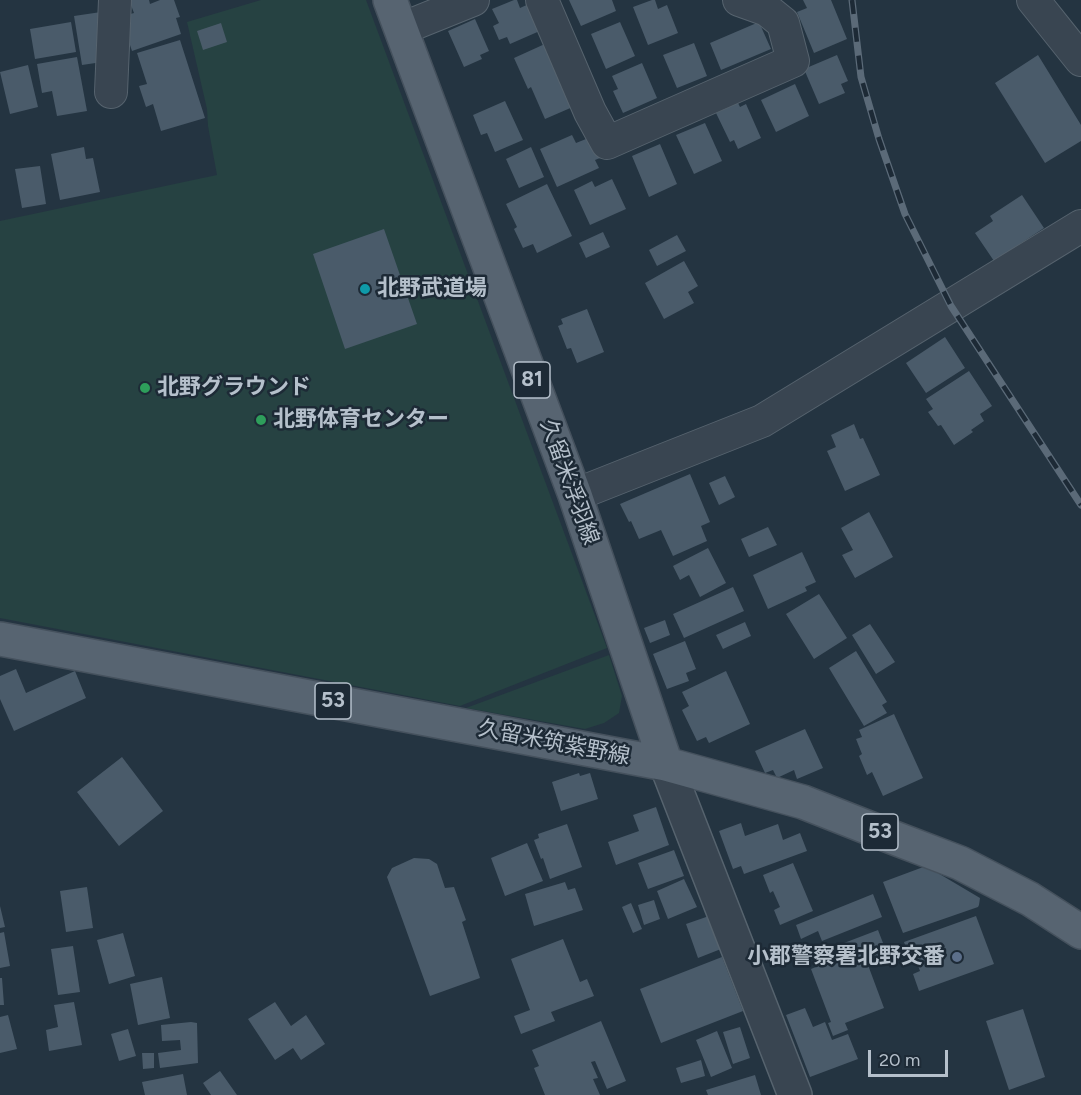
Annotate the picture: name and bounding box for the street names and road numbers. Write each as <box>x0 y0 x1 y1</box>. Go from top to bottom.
road number: 81 <box>514 362 550 398</box>
street label: 久留米浮羽線 <box>534 415 604 549</box>
road number: 53 <box>315 683 351 719</box>
street label: 久留米筑紫野線 <box>476 715 632 771</box>
road number: 53 <box>862 814 898 850</box>

